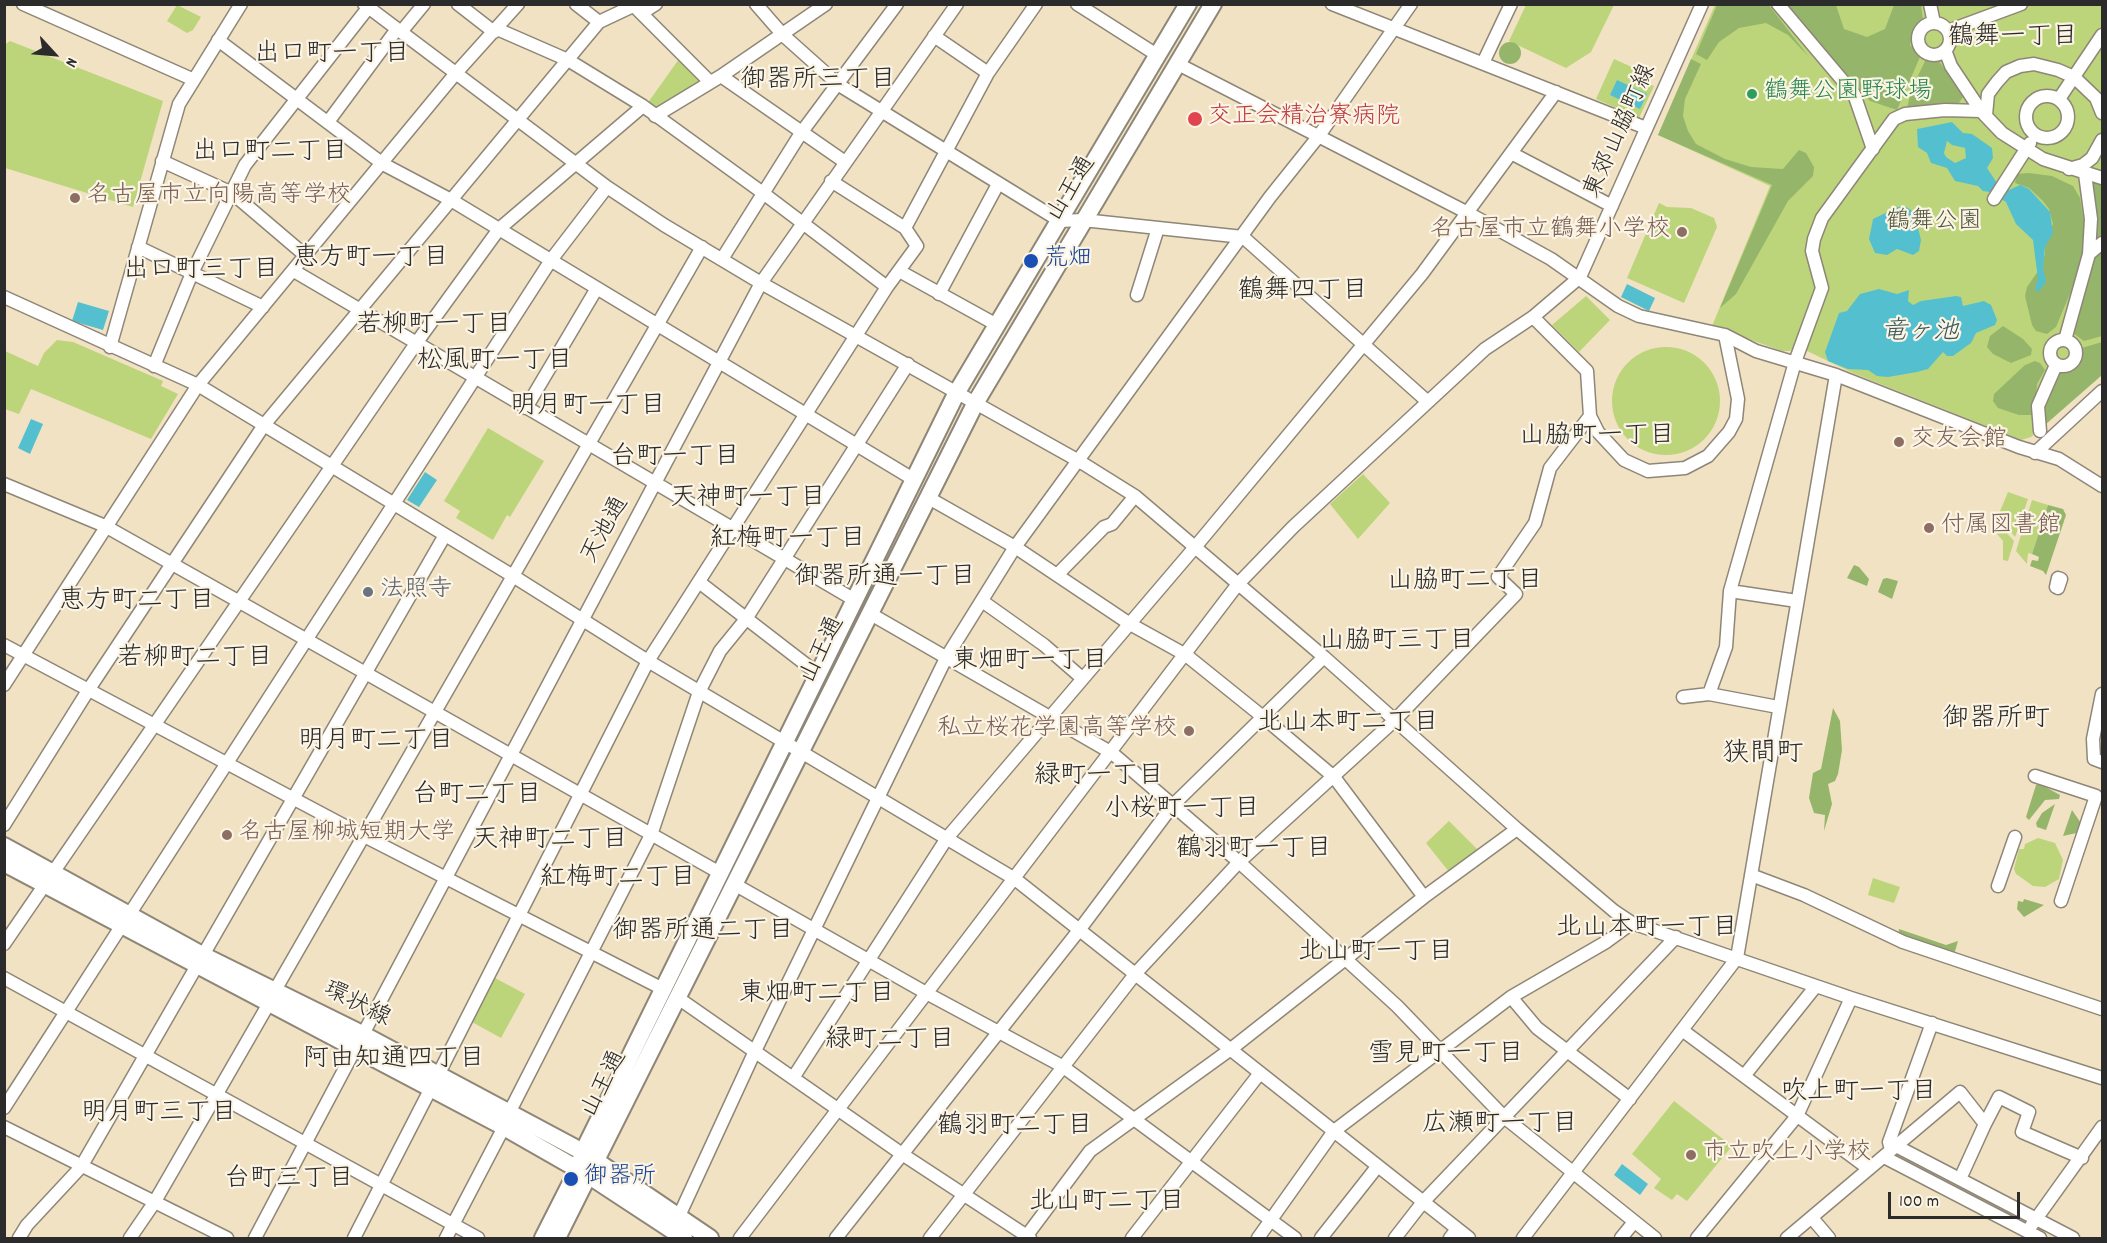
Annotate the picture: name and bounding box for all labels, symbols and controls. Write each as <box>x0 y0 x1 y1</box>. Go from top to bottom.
district label: 鶴舞一丁目 <box>1948 23 2078 55</box>
north arrow <box>24 24 84 84</box>
district label: 出口町一丁目 <box>254 40 410 72</box>
text: N <box>59 54 83 71</box>
street label: 東郊山脇町線 <box>1580 60 1664 204</box>
district label: 御器所三丁目 <box>740 66 896 98</box>
place label: 鶴舞公園野球場 <box>1764 80 1932 108</box>
marker: 鶴舞公園野球場 <box>1745 87 1759 101</box>
place label: 交正会精治寮病院 <box>1208 105 1400 133</box>
marker: 交正会精治寮病院 <box>1186 110 1204 128</box>
district label: 出口町二丁目 <box>192 138 348 170</box>
street label: 山王通 <box>1042 152 1104 228</box>
place label: 名古屋市立向陽高等学校 <box>87 184 351 212</box>
marker: 名古屋市立向陽高等学校 <box>68 191 82 205</box>
park label: 鶴舞公園 <box>1886 210 1982 238</box>
place label: 名古屋市立鶴舞小学校 <box>1430 218 1670 246</box>
marker: 名古屋市立鶴舞小学校 <box>1675 225 1689 239</box>
district label: 恵方町一丁目 <box>293 244 449 276</box>
place label: 荒畑 <box>1044 247 1092 275</box>
marker: 荒畑 <box>1022 252 1040 270</box>
district label: 出口町三丁目 <box>123 256 279 288</box>
district label: 鶴舞四丁目 <box>1238 277 1368 309</box>
district label: 若柳町一丁目 <box>356 311 512 343</box>
water label: 竜ヶ池 <box>1881 318 1959 350</box>
district label: 松風町一丁目 <box>417 347 573 379</box>
district label: 明月町一丁目 <box>510 392 666 424</box>
district label: 山脇町一丁目 <box>1519 422 1675 454</box>
place label: 交友会館 <box>1911 428 2007 456</box>
marker: 交友会館 <box>1892 435 1906 449</box>
district label: 台町一丁目 <box>610 443 740 475</box>
district label: 天神町一丁目 <box>670 484 826 516</box>
street label: 天池通 <box>577 493 637 569</box>
place label: 付属図書館 <box>1941 514 2061 542</box>
marker: 付属図書館 <box>1922 521 1936 535</box>
district label: 紅梅町一丁目 <box>710 525 866 557</box>
district label: 御器所通一丁目 <box>794 563 976 595</box>
district label: 山脇町二丁目 <box>1387 567 1543 599</box>
place label: 法照寺 <box>380 578 452 606</box>
marker: 法照寺 <box>361 585 375 599</box>
district label: 恵方町二丁目 <box>59 587 215 619</box>
street label: 山王通 <box>795 612 853 690</box>
district label: 山脇町三丁目 <box>1319 627 1475 659</box>
district label: 若柳町二丁目 <box>117 644 273 676</box>
district label: 東畑町一丁目 <box>952 647 1108 679</box>
district label: 御器所町 <box>1942 705 2050 737</box>
district label: 北山本町二丁目 <box>1257 709 1439 741</box>
place label: 私立桜花学園高等学校 <box>937 717 1177 745</box>
marker: 私立桜花学園高等学校 <box>1182 724 1196 738</box>
district label: 明月町二丁目 <box>298 727 454 759</box>
district label: 狭間町 <box>1723 740 1803 772</box>
district label: 緑町一丁目 <box>1034 762 1164 794</box>
district label: 台町二丁目 <box>412 781 542 813</box>
district label: 小桜町一丁目 <box>1104 795 1260 827</box>
place label: 名古屋柳城短期大学 <box>239 821 455 849</box>
district label: 天神町二丁目 <box>472 826 628 858</box>
marker: 名古屋柳城短期大学 <box>220 828 234 842</box>
district label: 鶴羽町一丁目 <box>1176 835 1332 867</box>
district label: 紅梅町二丁目 <box>540 864 696 896</box>
district label: 北山本町一丁目 <box>1556 914 1738 946</box>
district label: 御器所通二丁目 <box>612 917 794 949</box>
district label: 北山町一丁目 <box>1298 938 1454 970</box>
street label: 環状線 <box>317 977 395 1035</box>
district label: 東畑町二丁目 <box>739 980 895 1012</box>
district label: 緑町二丁目 <box>825 1026 955 1058</box>
district label: 雪見町一丁目 <box>1368 1040 1524 1072</box>
district label: 阿由知通四丁目 <box>303 1045 485 1077</box>
street label: 山王通 <box>577 1046 635 1124</box>
district label: 吹上町一丁目 <box>1781 1078 1937 1110</box>
district label: 明月町三丁目 <box>81 1099 237 1131</box>
district label: 広瀬町一丁目 <box>1422 1110 1578 1142</box>
district label: 鶴羽町二丁目 <box>937 1112 1093 1144</box>
place label: 市立吹上小学校 <box>1703 1141 1871 1169</box>
marker: 市立吹上小学校 <box>1684 1148 1698 1162</box>
district label: 台町三丁目 <box>224 1165 354 1197</box>
place label: 御器所 <box>584 1165 656 1193</box>
marker: 御器所 <box>562 1170 580 1188</box>
scale bar <box>1891 1180 2023 1218</box>
district label: 北山町二丁目 <box>1029 1188 1185 1220</box>
text: 100 m <box>1899 1190 1939 1215</box>

